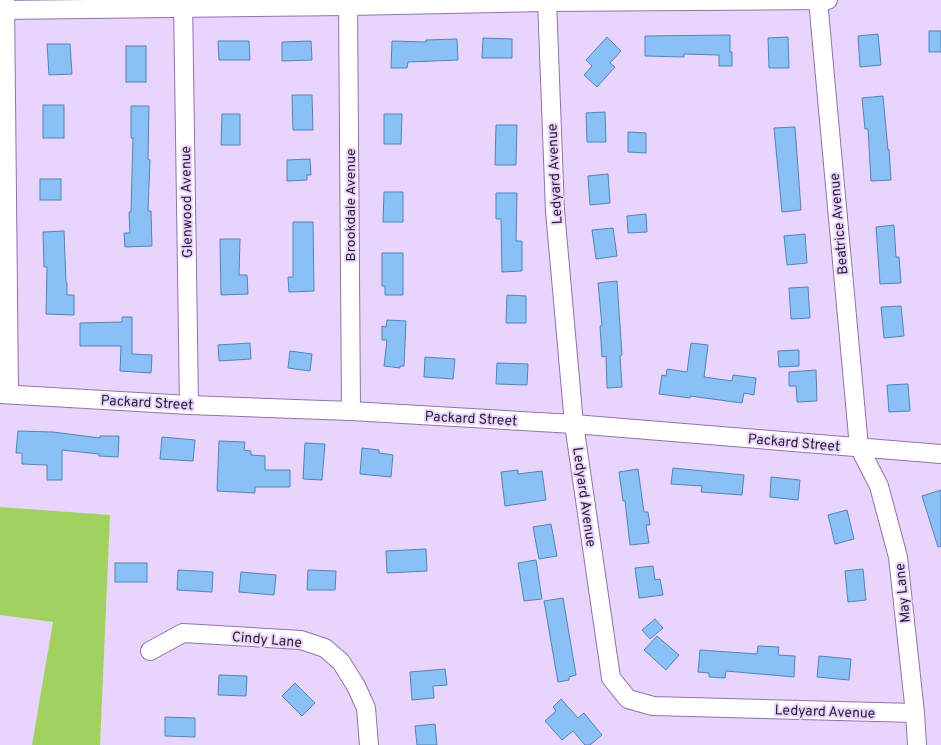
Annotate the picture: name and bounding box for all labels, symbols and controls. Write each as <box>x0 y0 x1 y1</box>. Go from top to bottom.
street label: Ledyard Avenue <box>544 123 567 225</box>
street label: Glenwood Avenue <box>178 146 197 258</box>
street label: Brookdale Avenue <box>343 148 360 262</box>
street label: Beatrice Avenue <box>827 172 852 275</box>
street label: Packard Street <box>100 393 194 414</box>
street label: Packard Street <box>424 409 518 430</box>
street label: Packard Street <box>747 431 841 456</box>
street label: Ledyard Avenue <box>568 446 599 548</box>
street label: May Lane <box>892 562 915 624</box>
street label: Cindy Lane <box>231 629 303 652</box>
street label: Ledyard Avenue <box>774 702 876 723</box>

